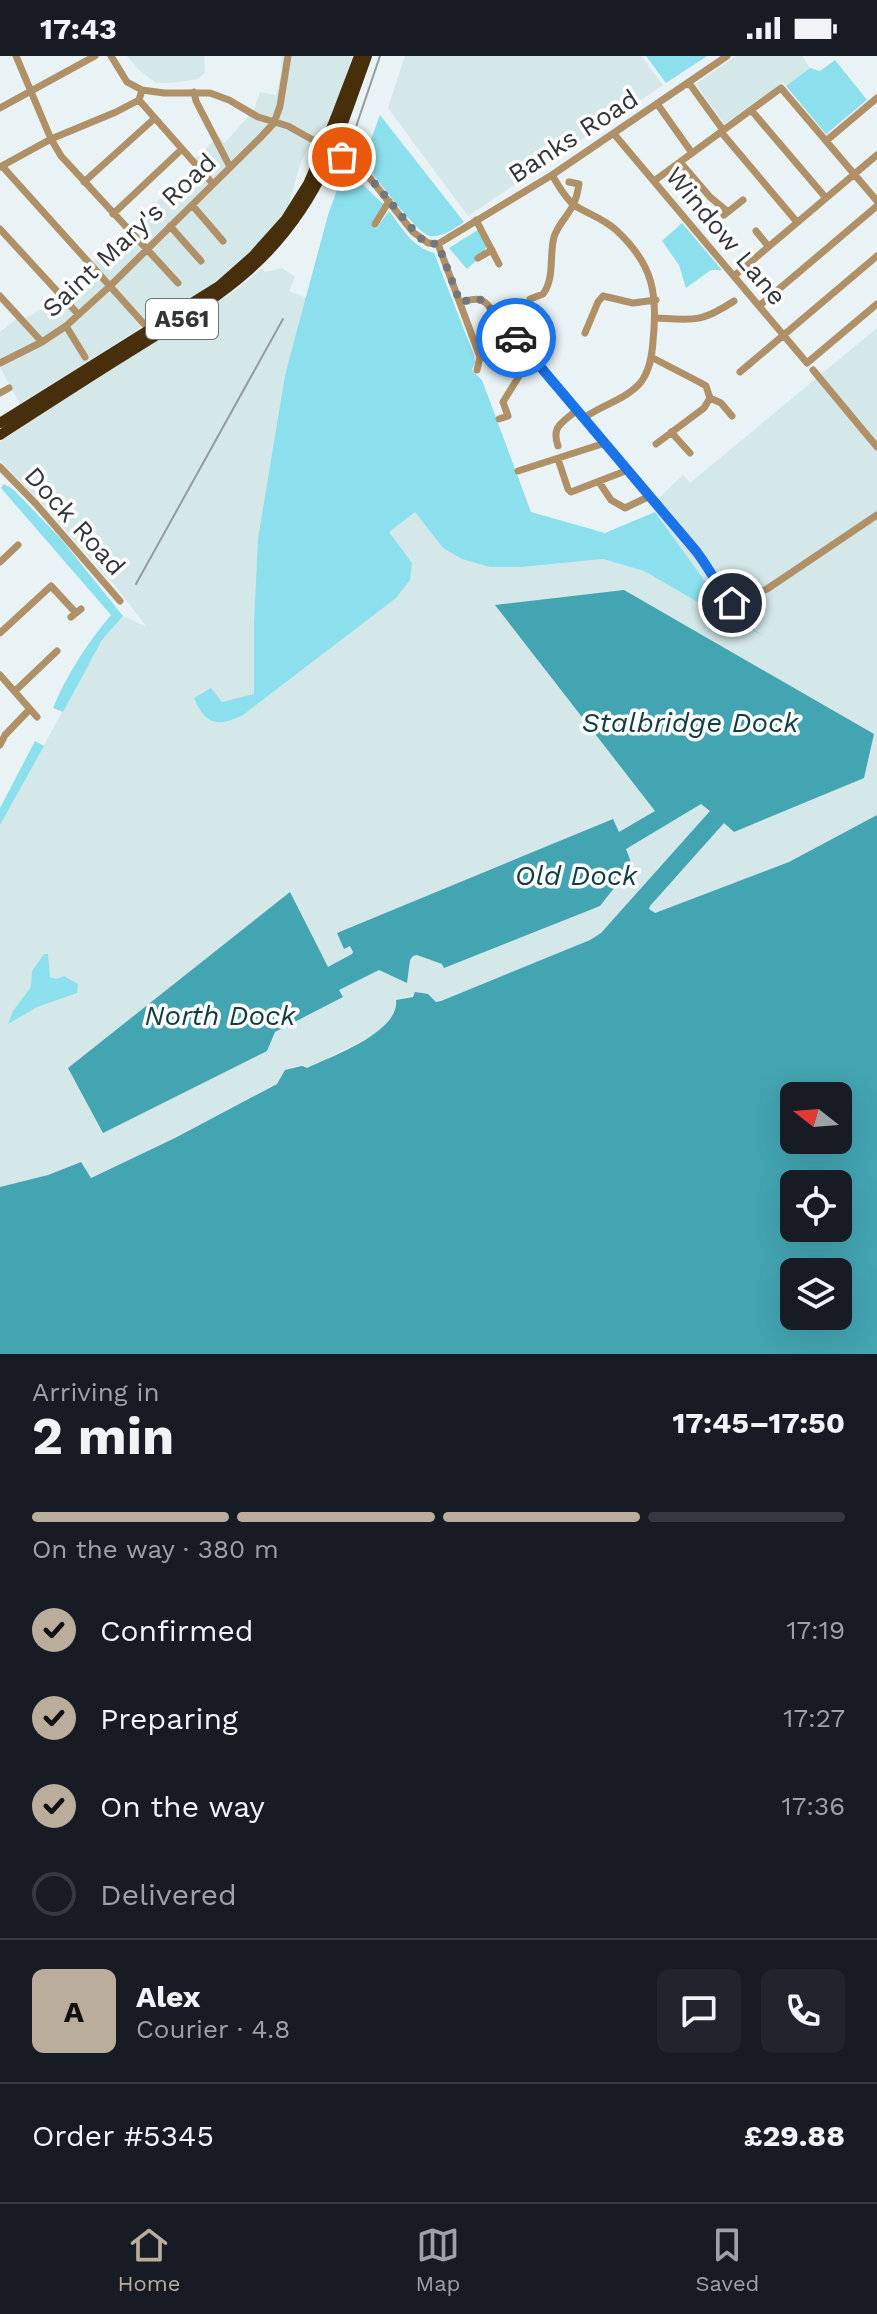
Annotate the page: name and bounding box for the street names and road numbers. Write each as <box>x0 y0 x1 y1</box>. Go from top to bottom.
street label: Banks Road <box>503 83 643 189</box>
street label: Saint Mary's Road <box>36 147 222 323</box>
street label: Window Lane <box>660 161 792 311</box>
road number: A561 <box>146 299 218 339</box>
street label: Dock Road <box>19 461 131 581</box>

